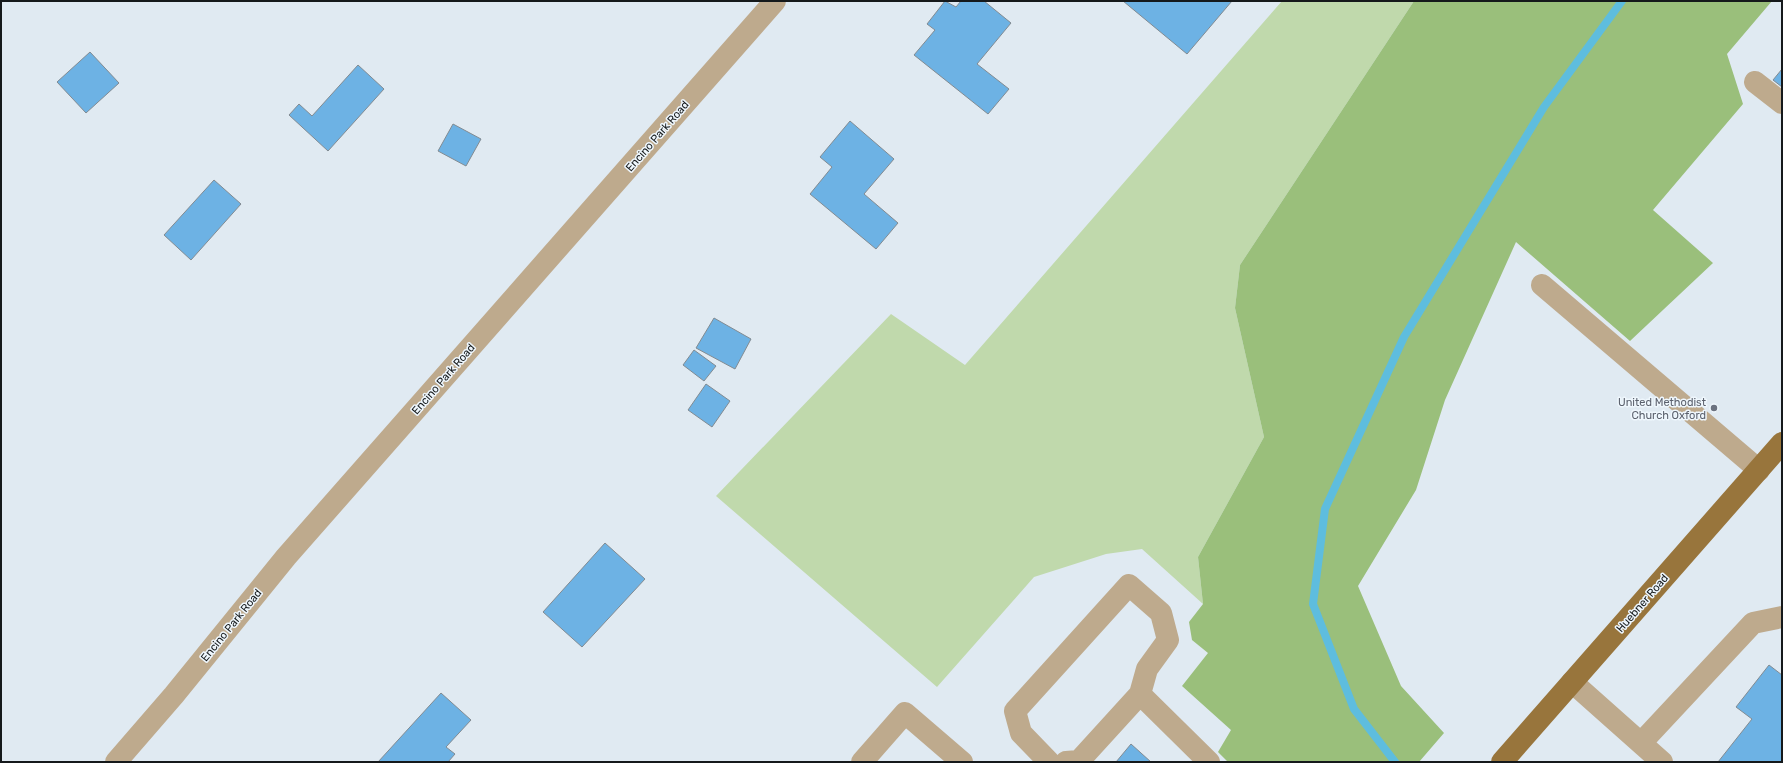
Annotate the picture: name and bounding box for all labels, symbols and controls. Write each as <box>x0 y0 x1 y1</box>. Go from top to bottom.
street label: Encino Park Road <box>623 98 692 174</box>
street label: Encino Park Road <box>409 341 478 417</box>
place label: United Methodist Church Oxford <box>1618 396 1707 422</box>
marker: United Methodist Church Oxford <box>1709 403 1719 413</box>
street label: Huebner Road <box>1614 572 1671 635</box>
street label: Encino Park Road <box>198 587 265 664</box>

